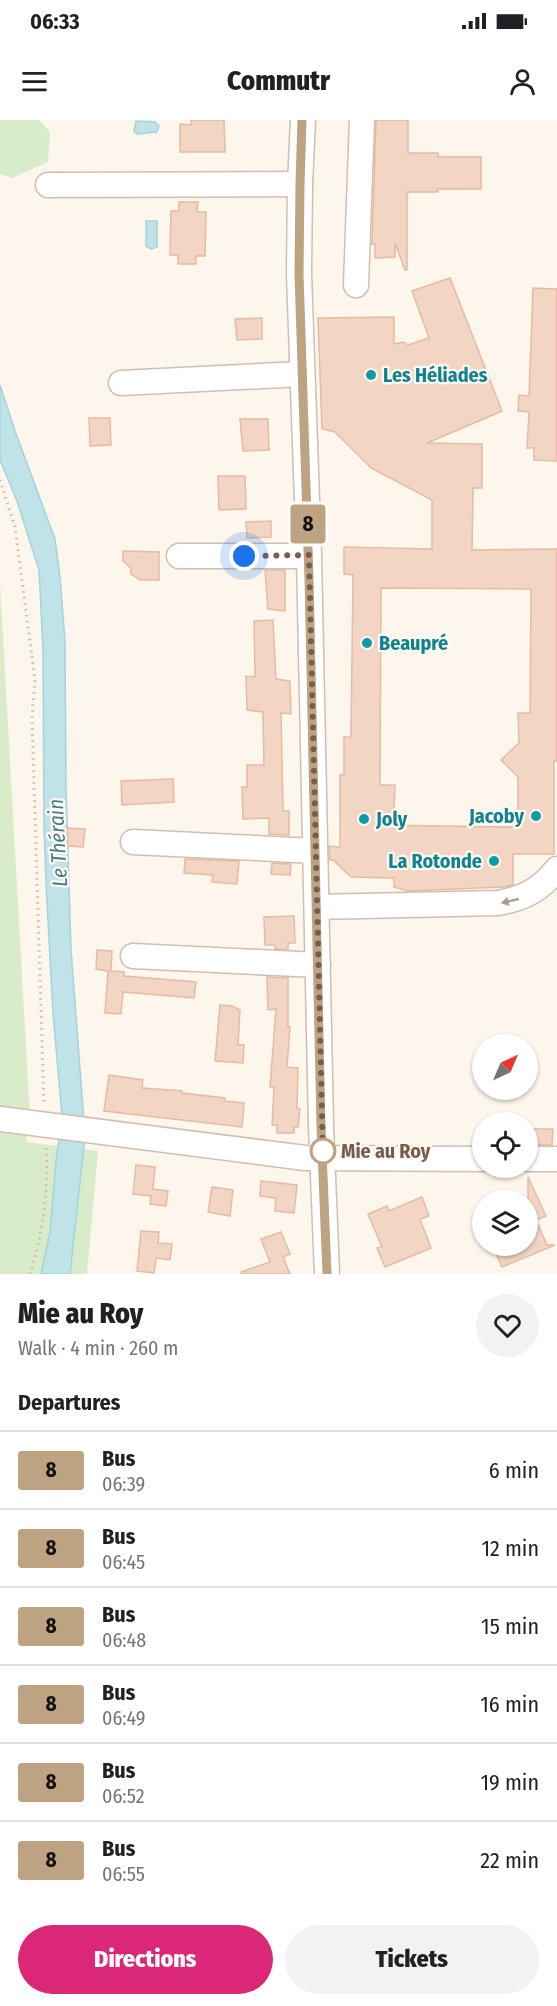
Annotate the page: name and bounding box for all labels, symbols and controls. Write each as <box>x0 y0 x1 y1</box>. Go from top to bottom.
text: 06:33 <box>30 8 80 35</box>
icon: menu <box>18 65 51 98</box>
text: Commutr <box>227 65 330 97</box>
icon: person <box>506 65 539 98</box>
place label: Les Héliades <box>383 363 488 387</box>
marker: Les Héliades <box>364 368 378 382</box>
line badge: 8 <box>288 504 328 544</box>
text: 8 <box>302 511 314 537</box>
your location <box>229 541 259 571</box>
place label: Beaupré <box>379 631 448 655</box>
marker: Beaupré <box>360 636 374 650</box>
water label: Le Thérain <box>43 798 73 888</box>
place label: Jacoby <box>468 804 524 828</box>
place label: Joly <box>375 807 408 831</box>
marker: Jacoby <box>529 809 543 823</box>
marker: Joly <box>357 812 371 826</box>
place label: La Rotonde <box>388 849 482 873</box>
marker: La Rotonde <box>487 854 501 868</box>
one-way arrow <box>500 896 519 906</box>
north arrow <box>472 1034 538 1100</box>
map controls <box>472 1034 538 1256</box>
button: locate <box>472 1112 538 1178</box>
marker: Mie au Roy <box>310 1138 336 1164</box>
place label: Mie au Roy <box>341 1139 431 1163</box>
button: layers <box>472 1190 538 1256</box>
button: heart <box>476 1294 539 1357</box>
text: Mie au Roy <box>18 1297 143 1330</box>
text: Walk · 4 min · 260 m <box>18 1336 178 1360</box>
text: Departures <box>18 1389 120 1416</box>
text: Bus <box>102 1445 135 1472</box>
text: 8 <box>45 1457 57 1483</box>
text: 6 min <box>489 1457 539 1484</box>
text: 06:39 <box>102 1472 145 1496</box>
text: Bus <box>102 1523 135 1550</box>
text: 8 <box>45 1535 57 1561</box>
text: 12 min <box>481 1535 539 1562</box>
text: 06:45 <box>102 1550 145 1574</box>
text: Bus <box>102 1601 135 1628</box>
text: 8 <box>45 1613 57 1639</box>
text: 15 min <box>481 1613 539 1640</box>
text: 06:48 <box>102 1628 146 1652</box>
text: Bus <box>102 1679 135 1706</box>
text: 8 <box>45 1691 57 1717</box>
text: 16 min <box>480 1691 539 1718</box>
text: 06:49 <box>102 1706 146 1730</box>
text: Bus <box>102 1757 135 1784</box>
text: 8 <box>45 1769 57 1795</box>
text: 19 min <box>481 1769 539 1796</box>
text: 06:52 <box>102 1784 144 1808</box>
text: Bus <box>102 1835 135 1862</box>
text: 8 <box>45 1847 57 1873</box>
text: 22 min <box>480 1847 539 1874</box>
text: 06:55 <box>102 1862 145 1886</box>
button: Directions <box>18 1925 273 1994</box>
button: Tickets <box>285 1925 539 1994</box>

